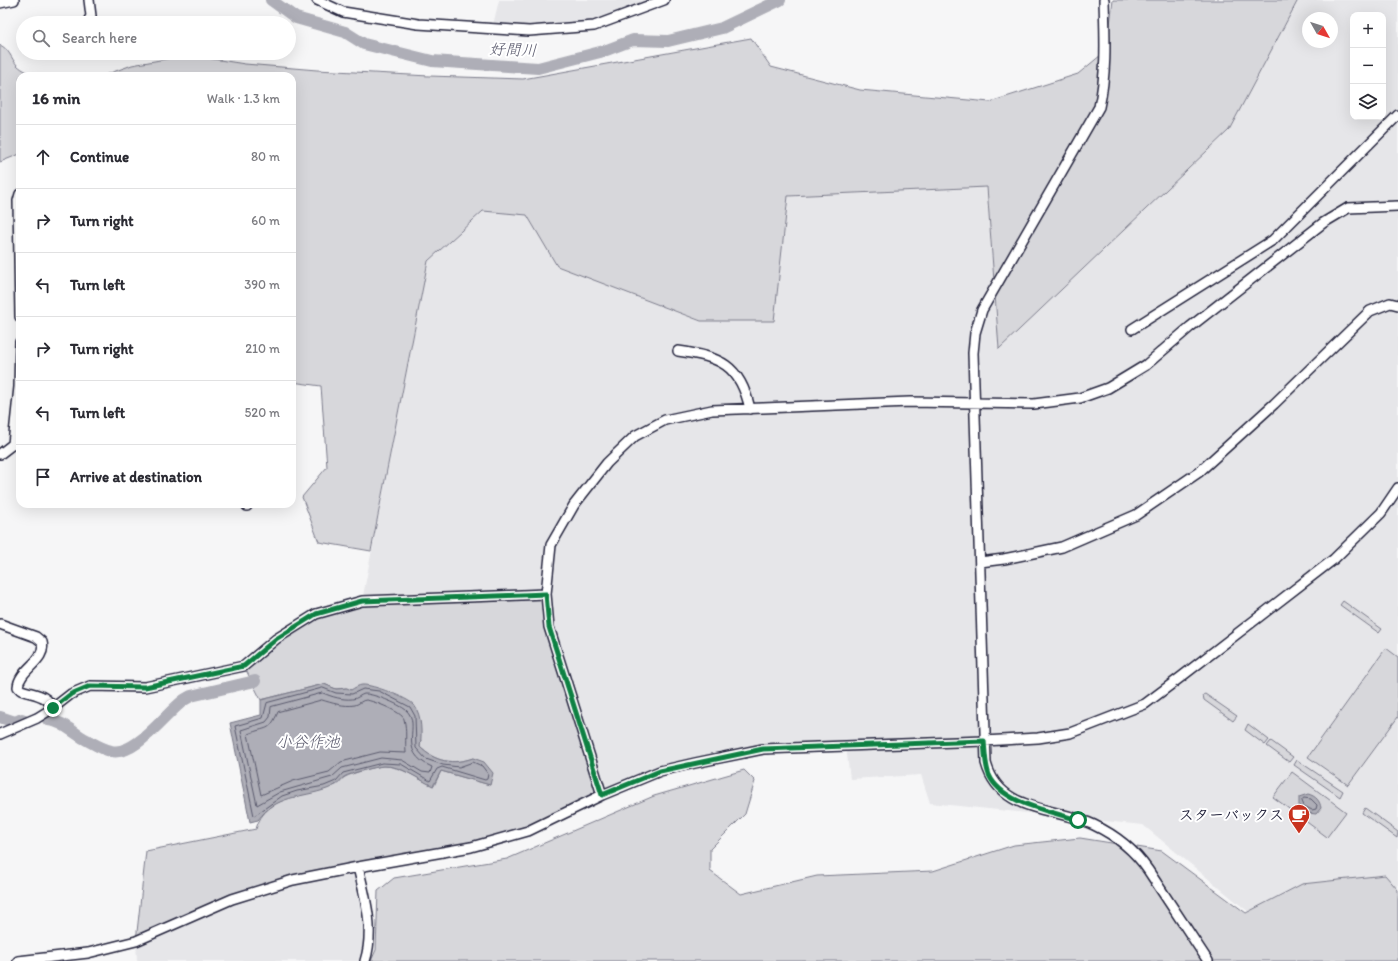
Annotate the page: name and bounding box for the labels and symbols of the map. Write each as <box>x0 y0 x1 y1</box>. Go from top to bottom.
north arrow <box>1302 12 1338 48</box>
water label: 好間川 <box>489 39 537 60</box>
route end <box>44 699 62 717</box>
water label: 小谷作池 <box>276 732 341 751</box>
cafe icon: スターバックス <box>1286 802 1312 835</box>
place label: スターバックス <box>1179 806 1284 824</box>
route start <box>1069 811 1087 829</box>

